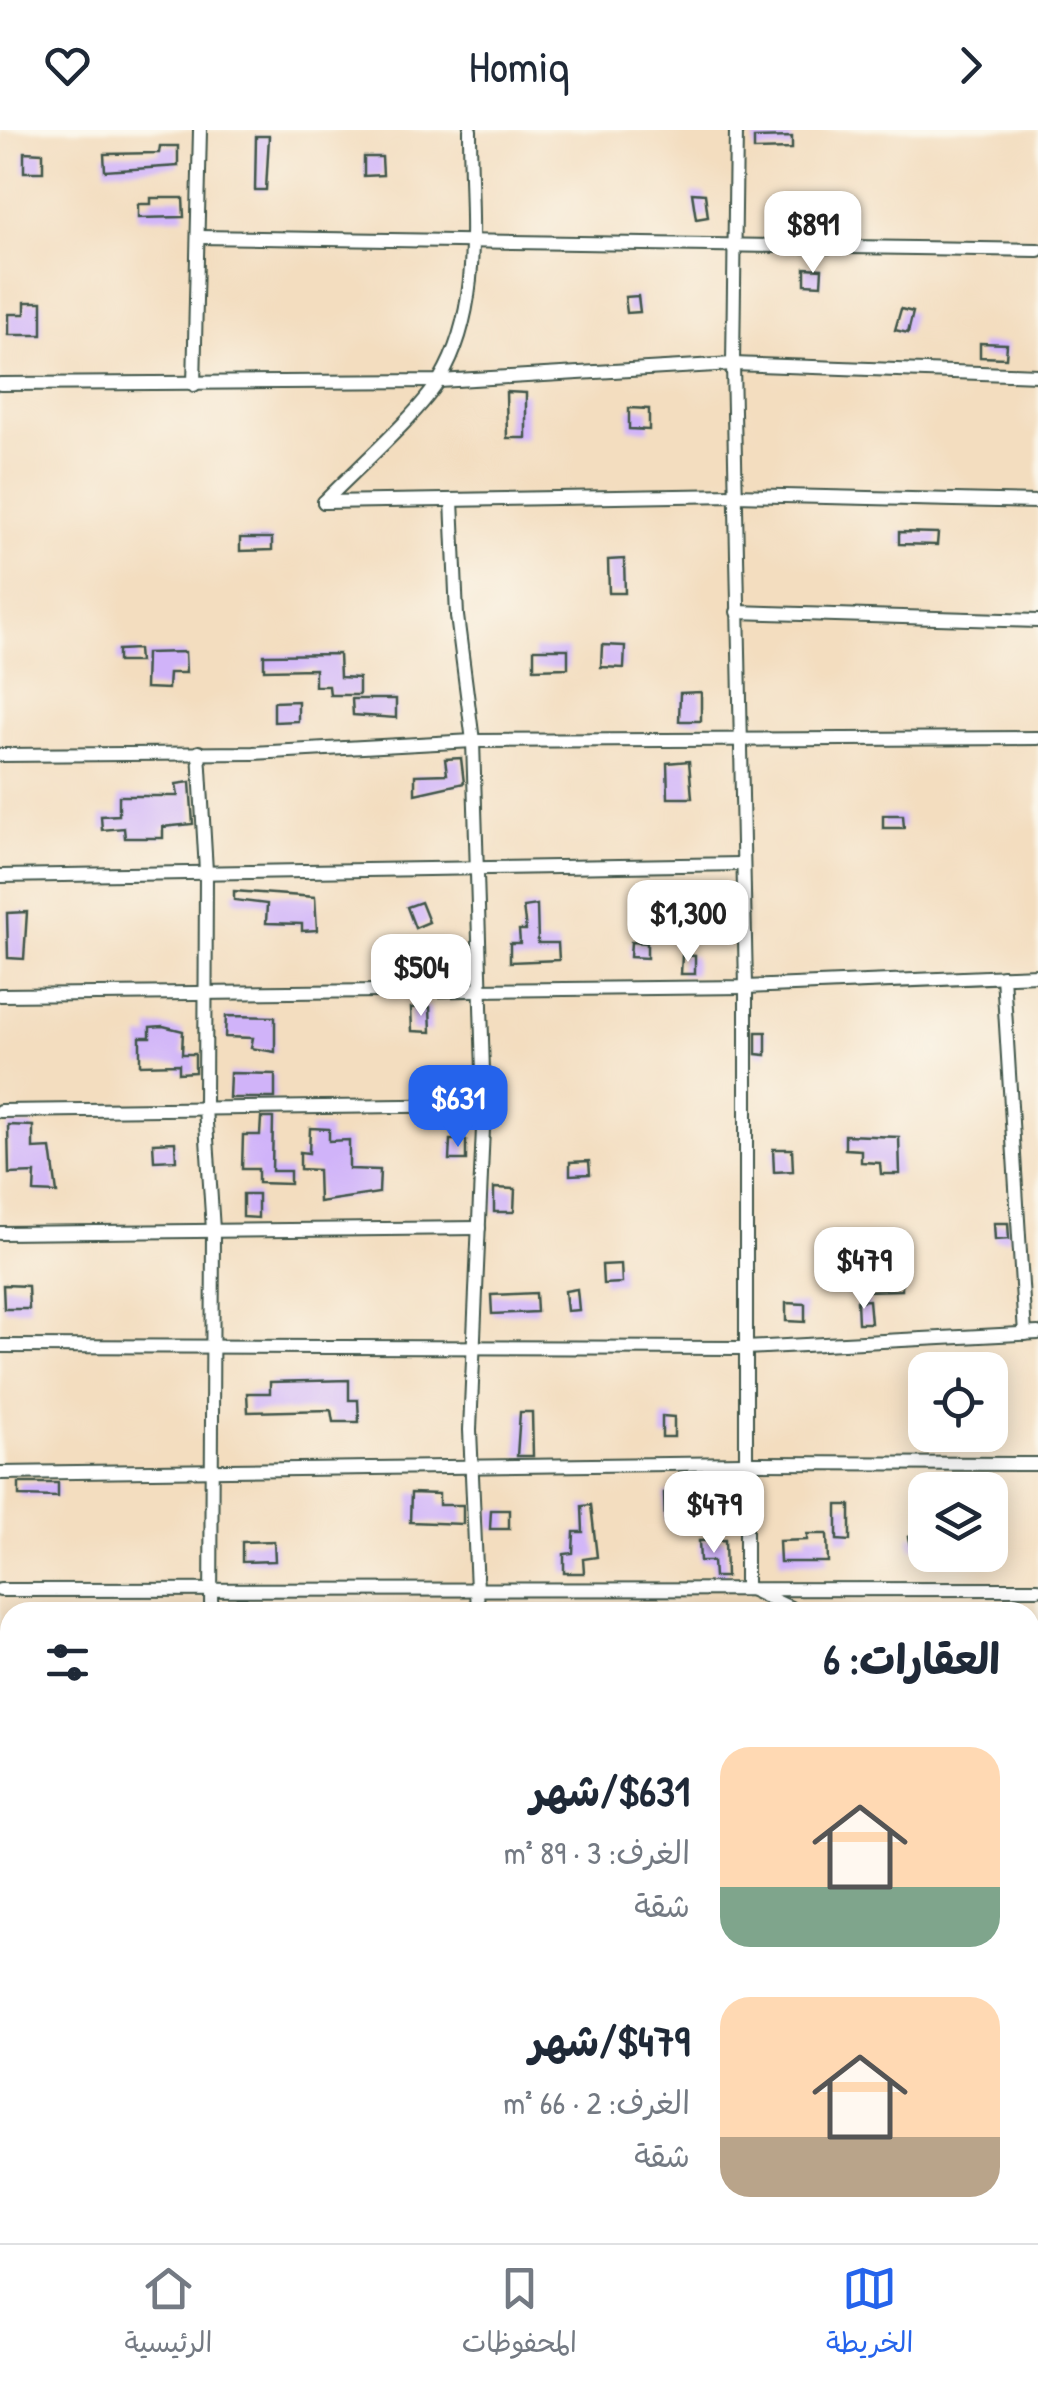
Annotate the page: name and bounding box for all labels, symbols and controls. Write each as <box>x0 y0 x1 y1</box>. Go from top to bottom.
text: Homiq <box>469 35 569 96</box>
icon: heart <box>40 38 95 93</box>
icon: forward <box>943 38 998 93</box>
pin: $891 <box>754 191 872 276</box>
text: $891 <box>786 202 840 245</box>
pin: $1,300 <box>607 880 769 965</box>
text: $1,300 <box>649 891 727 934</box>
pin: $504 <box>362 934 480 1019</box>
text: $504 <box>393 945 449 988</box>
pin: $631 <box>399 1065 517 1150</box>
text: $631 <box>431 1076 485 1119</box>
pin: $479 <box>805 1227 923 1312</box>
text: $479 <box>836 1238 892 1281</box>
map controls <box>908 1352 1008 1572</box>
button: locate <box>908 1352 1008 1452</box>
pin: $479 <box>655 1471 773 1556</box>
button: layers <box>908 1472 1008 1572</box>
text: $479 <box>686 1482 742 1525</box>
text: العقارات: 6 <box>823 1630 1000 1687</box>
icon: filters <box>40 1635 95 1690</box>
text: $631/شهر <box>530 1762 690 1819</box>
icon: home <box>800 1787 920 1907</box>
text: الغرف: 3 · 89 m² <box>504 1831 690 1874</box>
text: شقة <box>634 1884 690 1927</box>
text: $479/شهر <box>529 2012 690 2069</box>
icon: home <box>800 2037 920 2157</box>
text: الغرف: 2 · 66 m² <box>503 2081 690 2124</box>
text: شقة <box>634 2134 690 2177</box>
tab: الرئيسية <box>125 2261 213 2367</box>
tab: المحفوظات <box>462 2261 577 2367</box>
tab: الخريطة <box>826 2261 913 2367</box>

